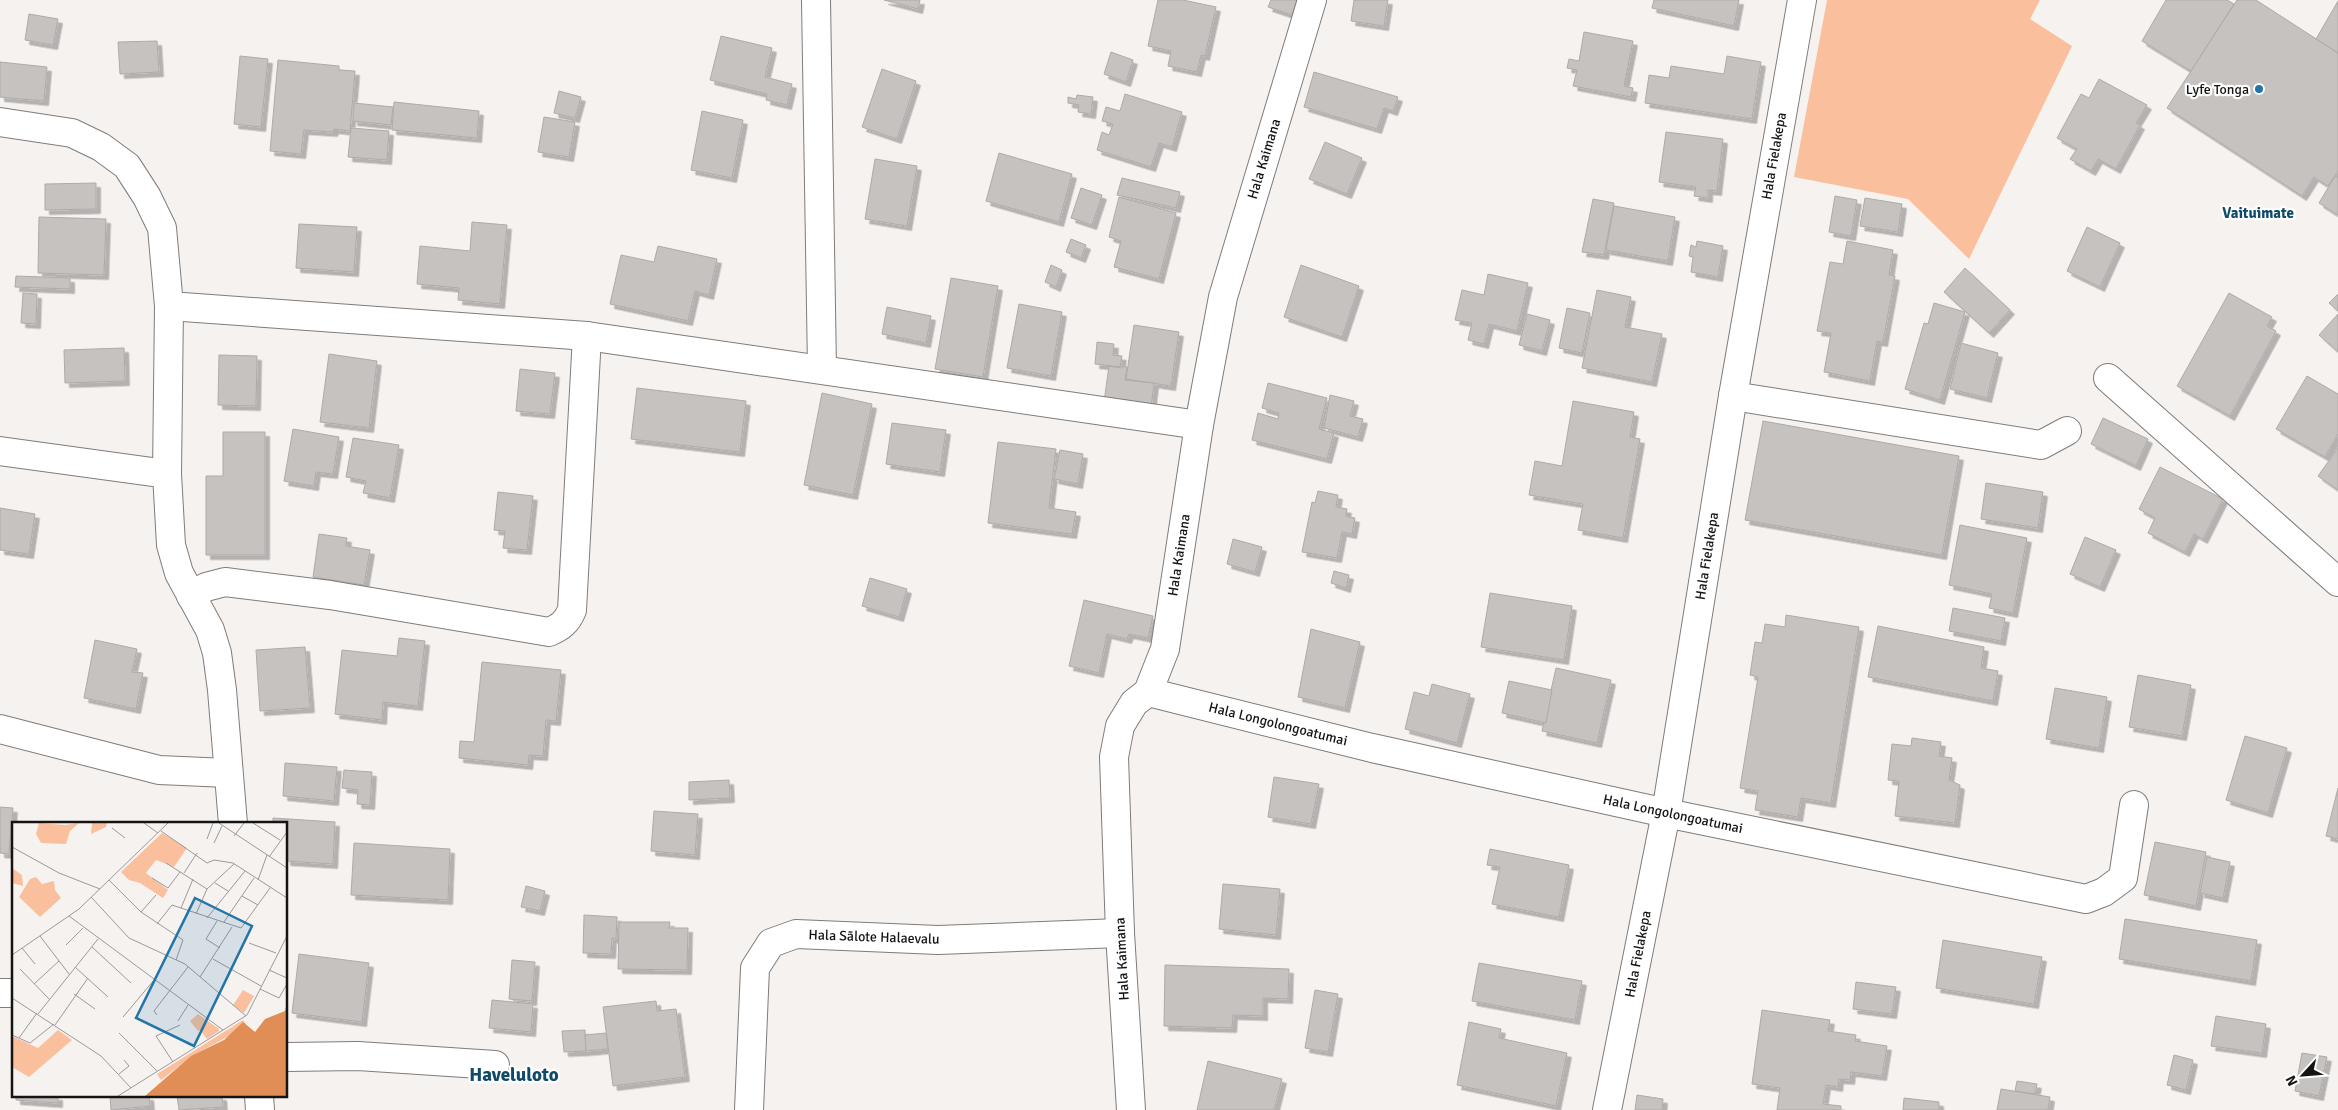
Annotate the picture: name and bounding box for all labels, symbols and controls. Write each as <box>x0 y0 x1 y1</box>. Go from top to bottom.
place label: Lyfe Tonga <box>2186 81 2249 98</box>
marker: Lyfe Tonga <box>2253 83 2265 95</box>
street label: Hala Fielakepa <box>1758 111 1790 201</box>
street label: Hala Kaimana <box>1244 117 1284 201</box>
district label: Vaituimate <box>2222 204 2294 222</box>
street label: Hala Fielakepa <box>1692 511 1722 601</box>
street label: Hala Kaimana <box>1164 513 1194 597</box>
street label: Hala Longolongoatumai <box>1207 699 1349 749</box>
street label: Hala Longolongoatumai <box>1602 791 1744 837</box>
inset map <box>12 822 288 1098</box>
street label: Hala Fielakepa <box>1621 909 1655 999</box>
street label: Hala Kaimana <box>1111 917 1133 1001</box>
street label: Hala Sālote Halaevalu <box>808 926 940 948</box>
north arrow <box>2278 1050 2328 1100</box>
district label: Haveluloto <box>469 1063 559 1087</box>
text: N <box>2282 1072 2302 1089</box>

